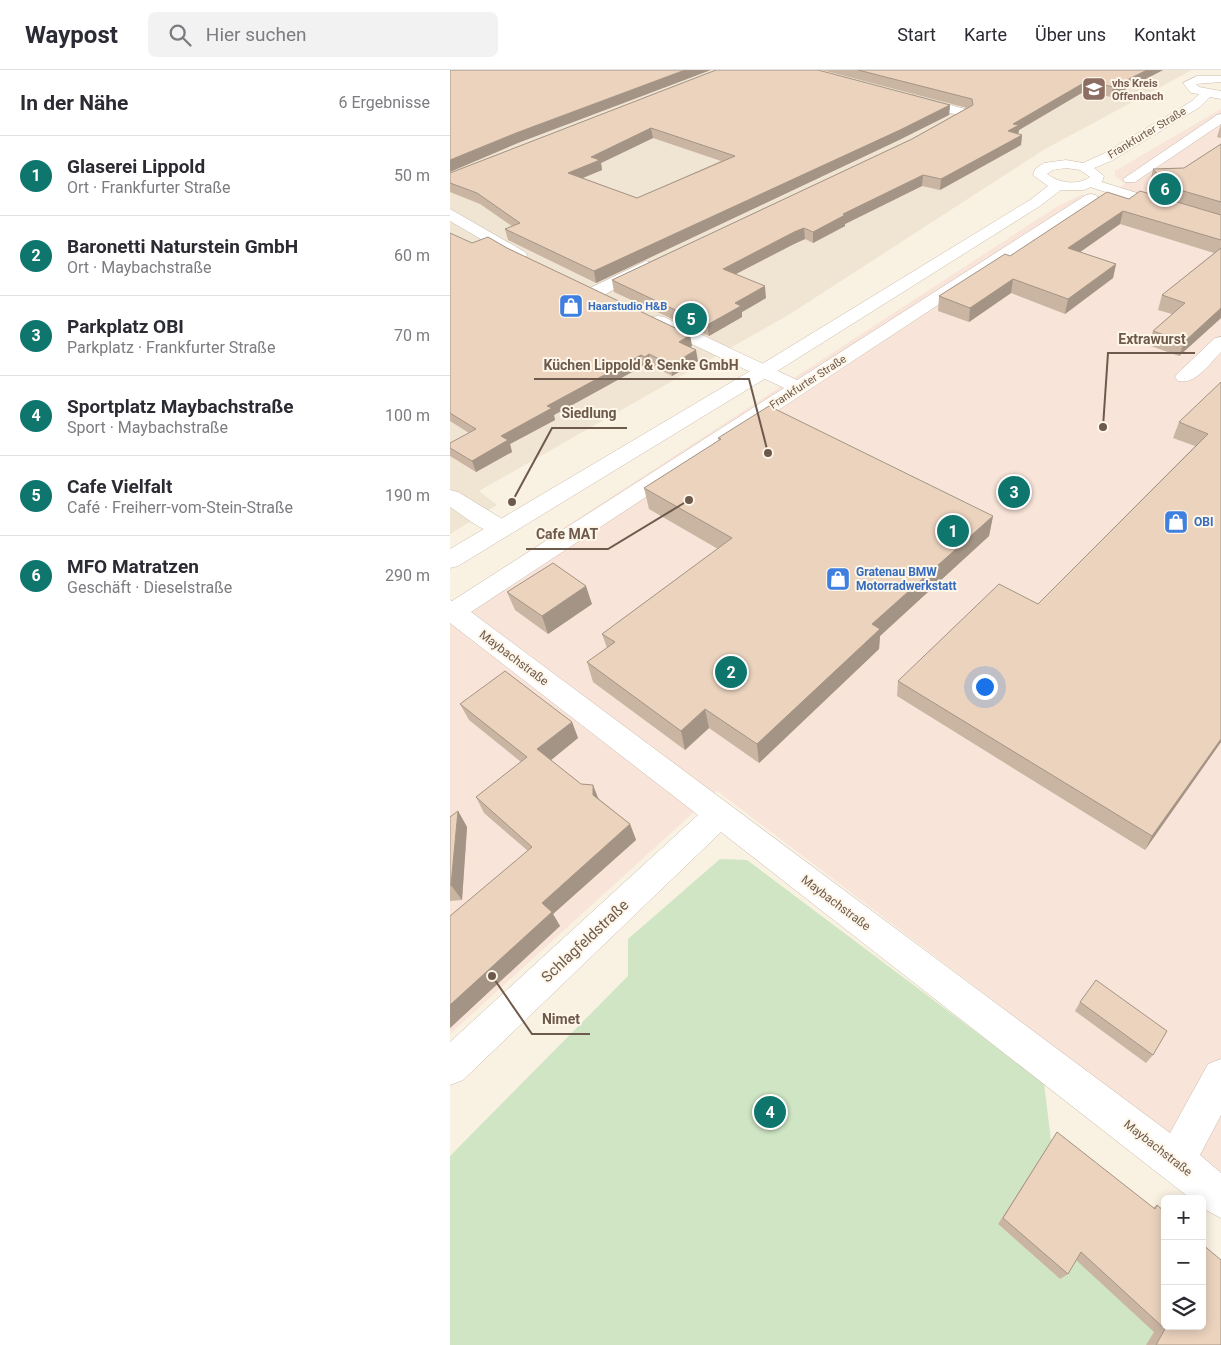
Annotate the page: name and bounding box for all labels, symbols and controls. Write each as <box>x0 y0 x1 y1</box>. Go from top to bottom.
search box <box>148 12 498 57</box>
text: Waypost <box>25 21 118 49</box>
icon: search <box>166 21 194 49</box>
text: Hier suchen <box>206 23 307 46</box>
text: Start <box>897 24 936 45</box>
text: Karte <box>964 24 1007 45</box>
text: Über uns <box>1035 24 1106 45</box>
text: Kontakt <box>1134 24 1196 45</box>
school or university icon: vhs Kreis Offenbach <box>1081 76 1107 102</box>
place label: vhs Kreis Offenbach <box>1112 77 1163 103</box>
text: In der Nähe <box>20 91 128 115</box>
text: 6 Ergebnisse <box>338 93 430 112</box>
street label: Frankfurter Straße <box>1106 104 1189 161</box>
text: Glaserei Lippold <box>67 155 205 178</box>
text: 1 <box>31 166 41 185</box>
text: 50 m <box>394 166 430 185</box>
pin: 6 <box>1149 170 1181 208</box>
text: Ort · Frankfurter Straße <box>67 178 230 197</box>
text: Baronetti Naturstein GmbH <box>67 235 298 258</box>
text: 2 <box>31 246 41 265</box>
text: 60 m <box>394 246 430 265</box>
text: Ort · Maybachstraße <box>67 258 211 277</box>
shop icon: Haarstudio H&B <box>558 293 584 319</box>
place label: Haarstudio H&B <box>588 300 667 313</box>
pin: 5 <box>675 300 707 338</box>
text: Parkplatz OBI <box>67 315 184 338</box>
callout: Extrawurst <box>1108 324 1195 353</box>
text: 3 <box>31 326 41 345</box>
text: 70 m <box>394 326 430 345</box>
text: Extrawurst <box>1118 331 1186 347</box>
text: Parkplatz · Frankfurter Straße <box>67 338 275 357</box>
callout: Küchen Lippold & Senke GmbH <box>534 350 749 379</box>
street label: Frankfurter Straße <box>767 352 849 412</box>
text: Küchen Lippold & Senke GmbH <box>543 357 739 373</box>
text: Sportplatz Maybachstraße <box>67 395 294 418</box>
callout: Siedlung <box>552 399 627 428</box>
text: Siedlung <box>561 405 617 421</box>
text: 4 <box>31 406 41 425</box>
text: 100 m <box>385 406 430 425</box>
text: Sport · Maybachstraße <box>67 418 228 437</box>
pin: 3 <box>998 473 1030 511</box>
text: Cafe Vielfalt <box>67 475 172 498</box>
text: 5 <box>31 486 41 505</box>
text: 190 m <box>385 486 430 505</box>
text: Café · Freiherr-vom-Stein-Straße <box>67 498 293 517</box>
shop icon: OBI <box>1163 509 1189 535</box>
pin: 1 <box>937 512 969 550</box>
place label: OBI <box>1194 515 1213 529</box>
callout: Cafe MAT <box>526 520 608 549</box>
text: Cafe MAT <box>536 526 598 542</box>
text: MFO Matratzen <box>67 555 199 578</box>
place label: Gratenau BMW Motorradwerkstatt <box>856 565 957 593</box>
text: 6 <box>31 566 41 585</box>
text: 290 m <box>385 566 430 585</box>
shop icon: Gratenau BMW Motorradwerkstatt <box>825 566 851 592</box>
text: Geschäft · Dieselstraße <box>67 578 232 597</box>
street label: Maybachstraße <box>477 628 551 688</box>
pin: 2 <box>715 653 747 691</box>
your location <box>972 674 998 700</box>
street label: Maybachstraße <box>799 873 873 933</box>
street label: Schlagfeldstraße <box>538 896 632 986</box>
callout: Nimet <box>532 1005 590 1034</box>
text: Nimet <box>542 1011 580 1027</box>
pin: 4 <box>754 1093 786 1131</box>
street label: Maybachstraße <box>1121 1117 1195 1179</box>
map controls <box>1161 1195 1206 1330</box>
button: + <box>1161 1195 1206 1240</box>
button: − <box>1161 1240 1206 1285</box>
button: layers <box>1161 1285 1206 1330</box>

